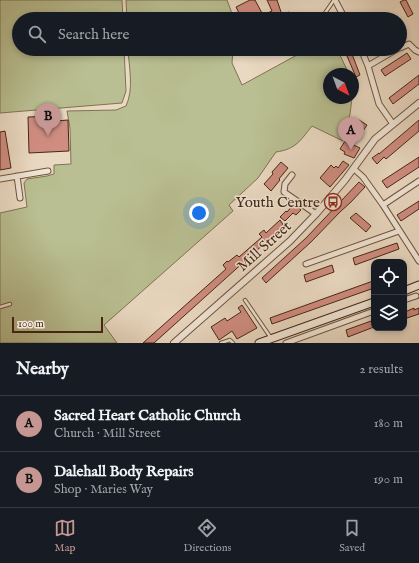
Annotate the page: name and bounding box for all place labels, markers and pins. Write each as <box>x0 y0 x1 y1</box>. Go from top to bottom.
pin: B <box>35 103 61 136</box>
pin: A <box>338 117 364 150</box>
bus stop icon: Youth Centre <box>323 192 343 212</box>
place label: Youth Centre <box>235 193 320 212</box>

